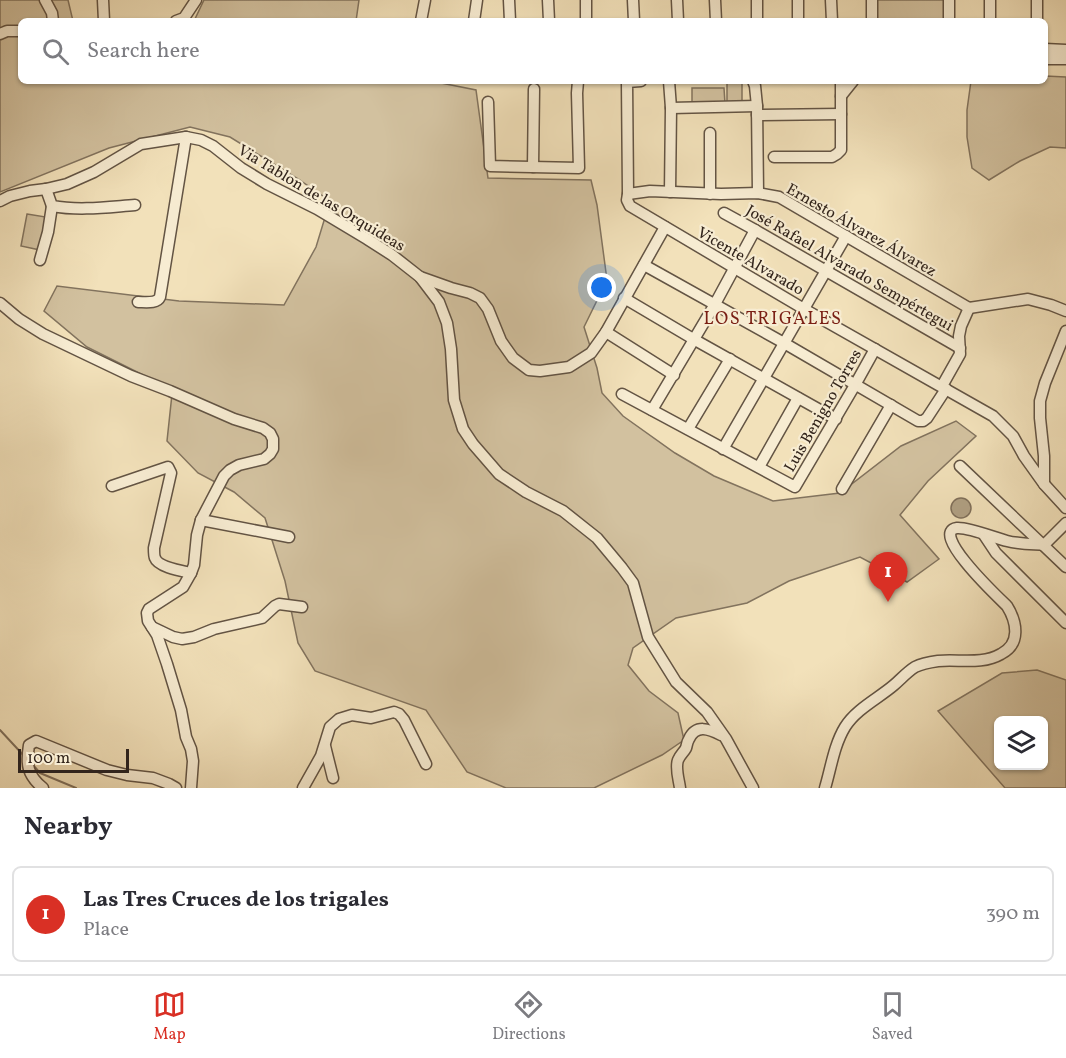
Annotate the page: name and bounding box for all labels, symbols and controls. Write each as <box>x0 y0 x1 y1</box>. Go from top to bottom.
search box <box>18 18 1048 84</box>
icon: search <box>39 35 72 68</box>
text: Search here <box>87 36 200 67</box>
street label: Via Tablon de las Orquideas <box>233 140 409 258</box>
street label: Ernesto Álvarez Álvarez <box>782 179 940 283</box>
street label: José Rafael Alvarado Sempértegui <box>741 200 957 337</box>
street label: Vicente Alvarado <box>692 222 808 301</box>
your location <box>587 273 616 302</box>
district label: LOS TRIGALES <box>703 307 843 332</box>
street label: Luis Benigno Torres <box>780 345 868 476</box>
pin: 1 <box>868 552 908 602</box>
map controls <box>994 716 1048 770</box>
button: layers <box>994 716 1048 770</box>
scale bar <box>18 746 129 774</box>
text: 100 m <box>27 748 70 770</box>
text: Nearby <box>24 809 113 845</box>
text: Las Tres Cruces de los trigales <box>83 885 389 916</box>
text: 1 <box>41 900 50 928</box>
text: 390 m <box>986 900 1040 928</box>
text: Place <box>83 916 129 944</box>
tab: Map <box>153 988 186 1046</box>
tab: Directions <box>492 988 566 1046</box>
tab: Saved <box>872 988 913 1046</box>

